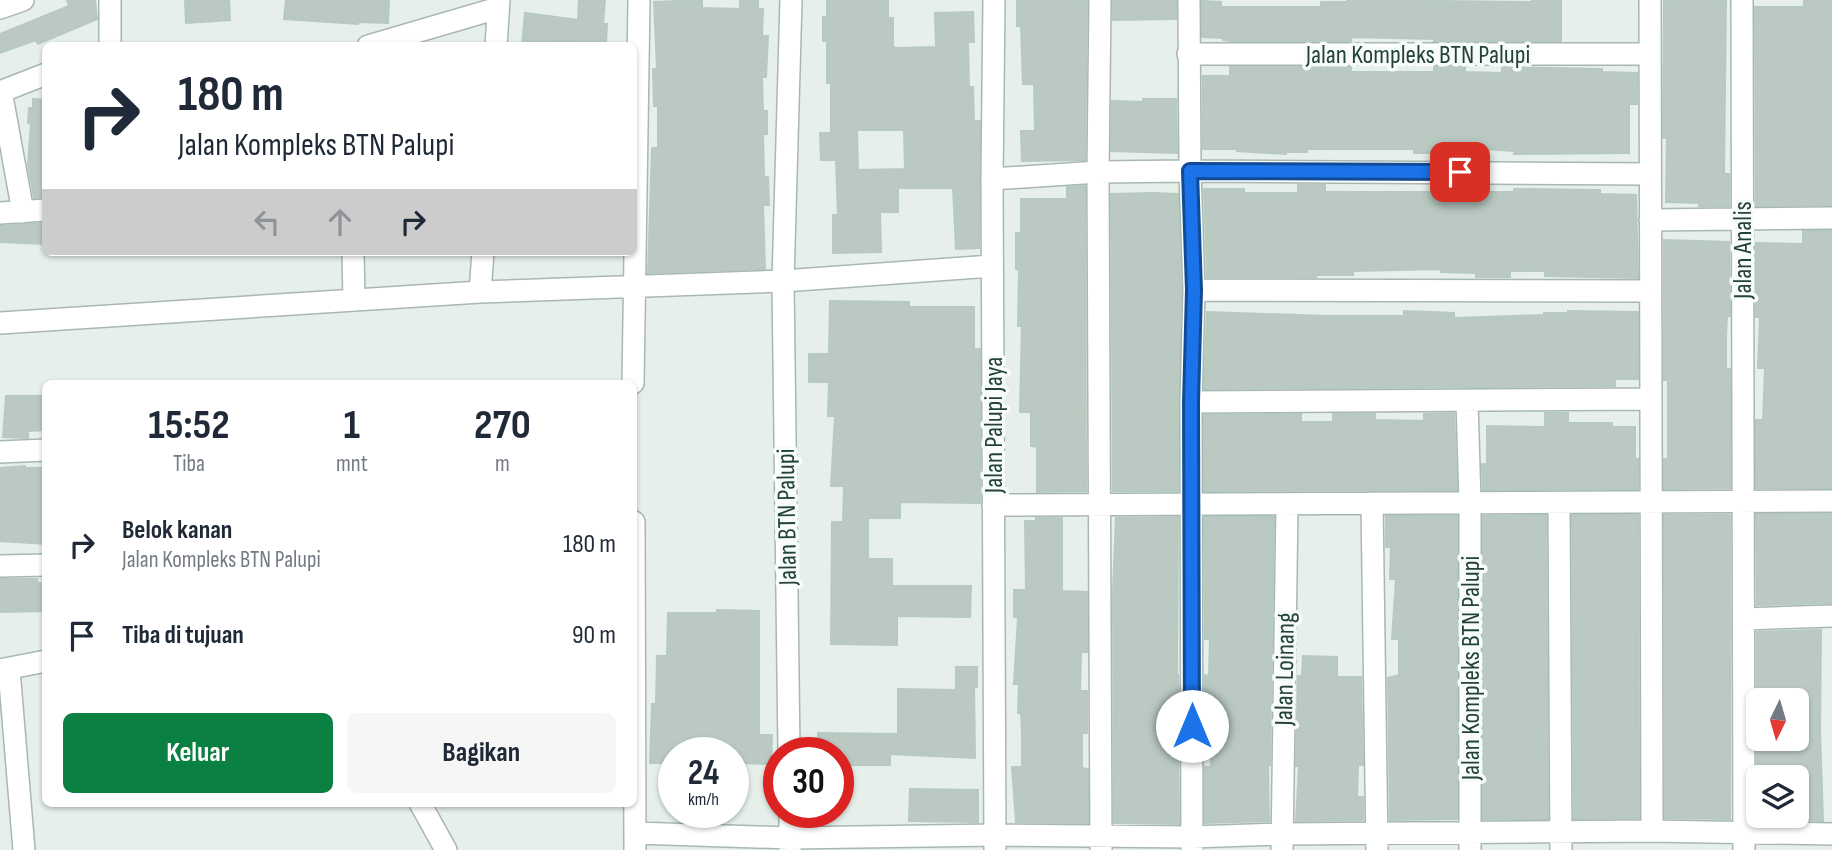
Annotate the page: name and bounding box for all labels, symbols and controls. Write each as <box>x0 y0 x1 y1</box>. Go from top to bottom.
street label: Jalan Kompleks BTN Palupi <box>1305 40 1530 71</box>
text: 180 m <box>178 66 284 125</box>
icon: right <box>63 70 154 161</box>
text: Jalan Kompleks BTN Palupi <box>178 126 454 165</box>
pin <box>1430 142 1490 202</box>
icon: arrive <box>1441 153 1479 191</box>
street label: Jalan Analis <box>1728 201 1759 300</box>
icon: left <box>248 203 286 241</box>
icon: ahead <box>321 203 359 241</box>
icon: right <box>394 203 432 241</box>
street label: Jalan Palupi Jaya <box>979 357 1010 494</box>
text: 15:52 <box>148 400 230 451</box>
text: 1 <box>344 400 360 451</box>
text: 270 <box>474 400 531 451</box>
street label: Jalan BTN Palupi <box>771 448 804 587</box>
text: Tiba <box>173 450 205 478</box>
text: mnt <box>336 450 368 478</box>
text: m <box>495 450 510 478</box>
text: Belok kanan <box>122 515 232 546</box>
icon: right <box>63 526 101 564</box>
text: 180 m <box>563 529 616 560</box>
text: Jalan Kompleks BTN Palupi <box>122 546 321 574</box>
street label: Jalan Kompleks BTN Palupi <box>1456 556 1487 781</box>
street label: Jalan Loinang <box>1269 612 1302 727</box>
icon: arrive <box>63 617 101 655</box>
text: Tiba di tujuan <box>122 620 244 651</box>
text: 90 m <box>572 620 616 651</box>
north arrow <box>1746 688 1810 751</box>
map controls <box>1746 688 1809 828</box>
position arrow <box>1155 689 1229 763</box>
button: Keluar <box>63 713 333 793</box>
button: Bagikan <box>347 713 616 793</box>
speed limit sign: 30 <box>763 737 854 828</box>
text: 24 <box>688 752 719 795</box>
button: layers <box>1746 765 1809 828</box>
text: km/h <box>688 789 719 810</box>

